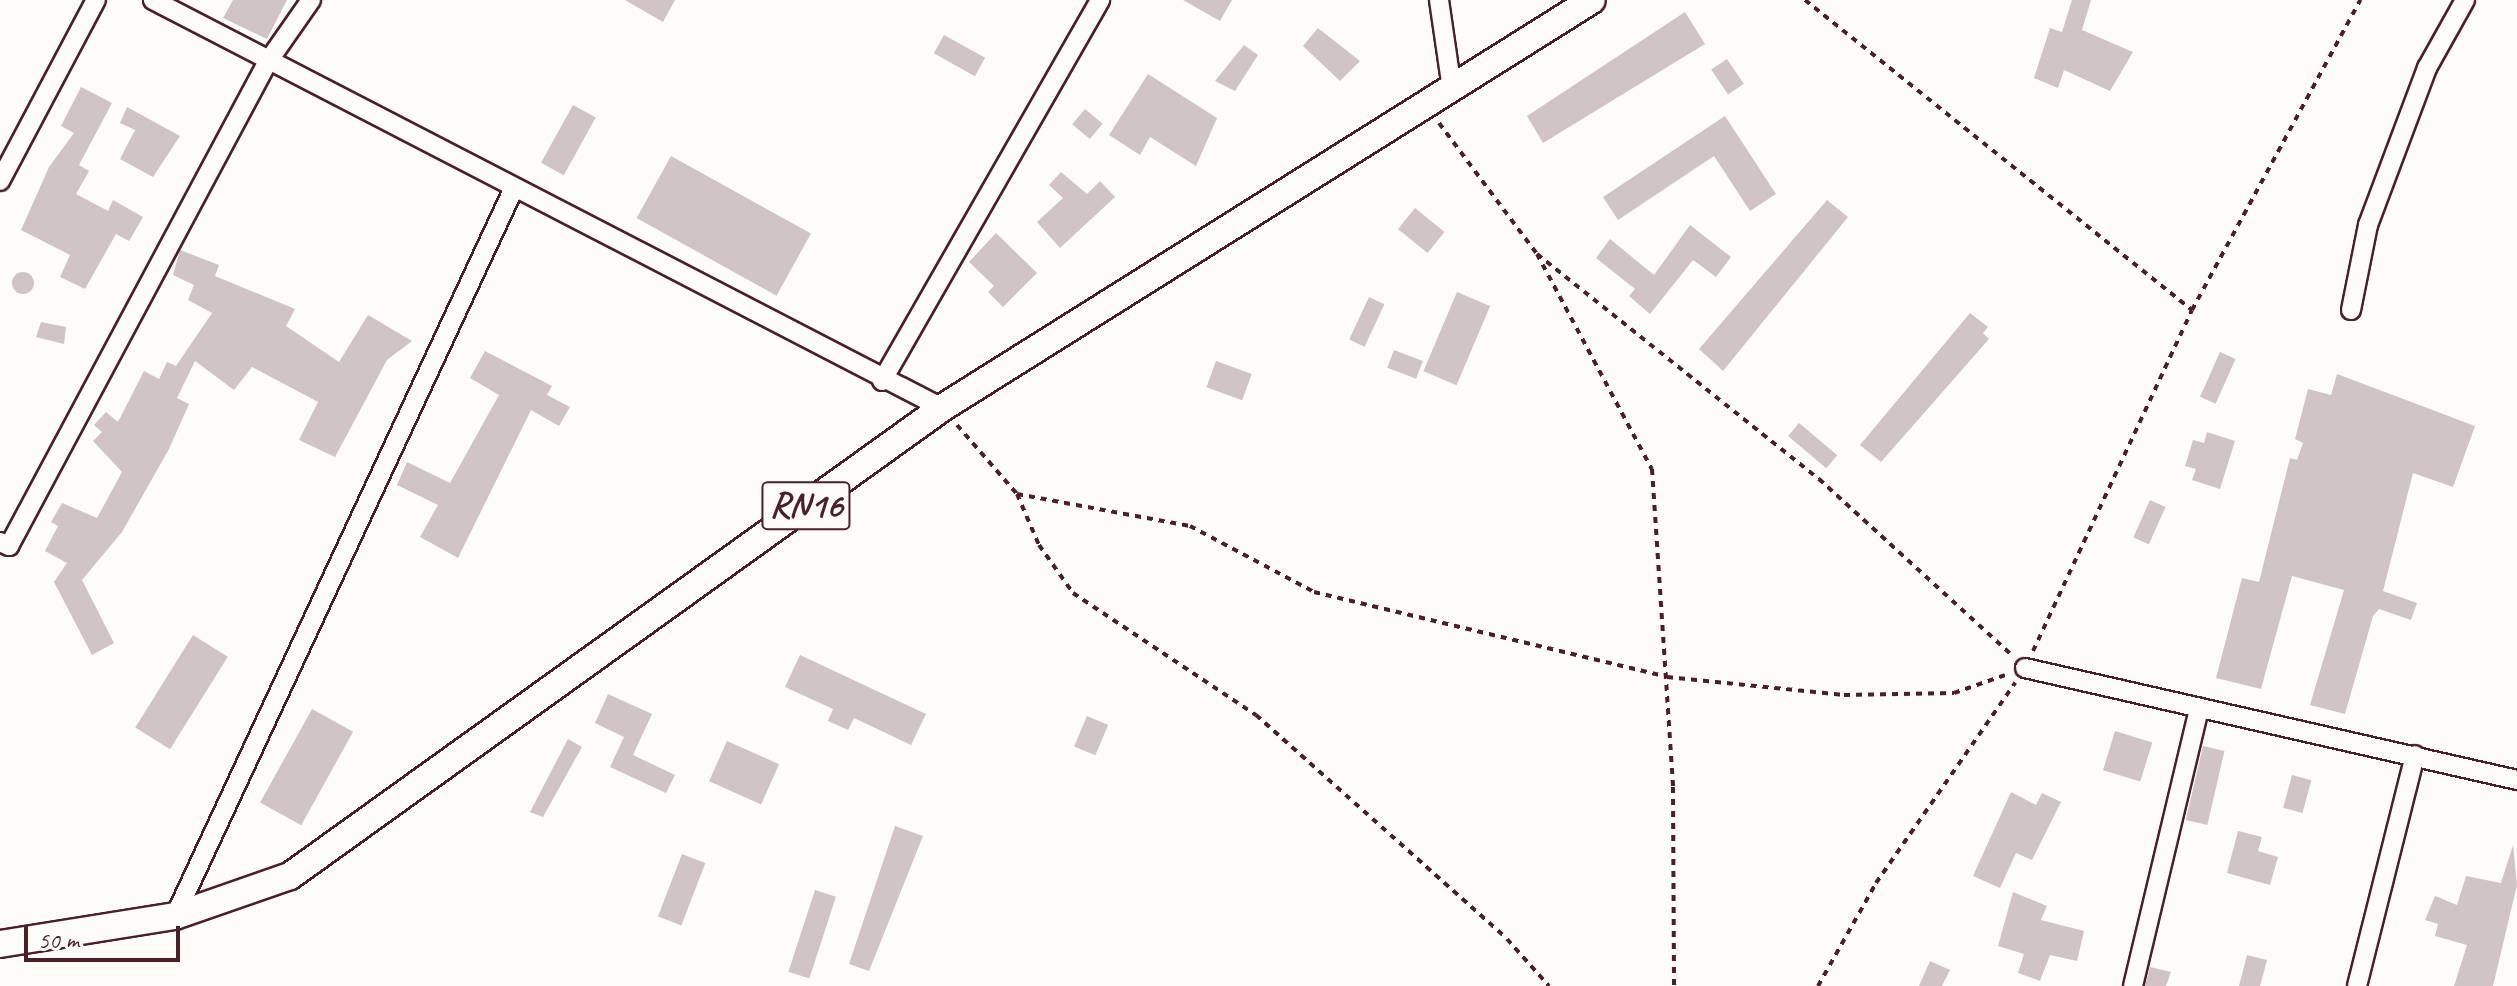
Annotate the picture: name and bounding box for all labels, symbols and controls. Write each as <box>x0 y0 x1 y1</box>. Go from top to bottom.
road number: RN16 <box>760 474 852 538</box>
scale bar <box>28 910 184 960</box>
text: 50 m <box>38 925 79 955</box>

